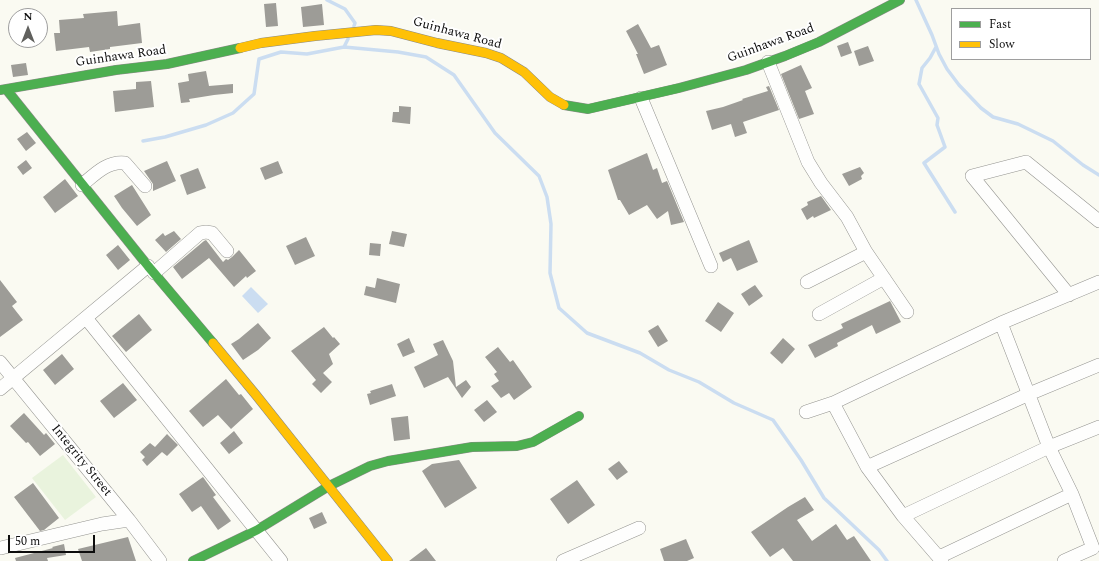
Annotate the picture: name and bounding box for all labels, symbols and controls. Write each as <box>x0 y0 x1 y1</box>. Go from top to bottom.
north arrow <box>8 8 48 48</box>
text: N <box>24 8 32 25</box>
legend <box>951 8 1091 60</box>
street label: Guinhawa Road <box>411 15 503 53</box>
text: Fast <box>989 15 1011 34</box>
street label: Guinhawa Road <box>725 21 817 67</box>
text: Slow <box>989 35 1014 54</box>
street label: Guinhawa Road <box>75 43 167 71</box>
street label: Integrity Street <box>47 422 115 500</box>
scale bar <box>10 527 97 553</box>
text: 50 m <box>15 532 40 551</box>

